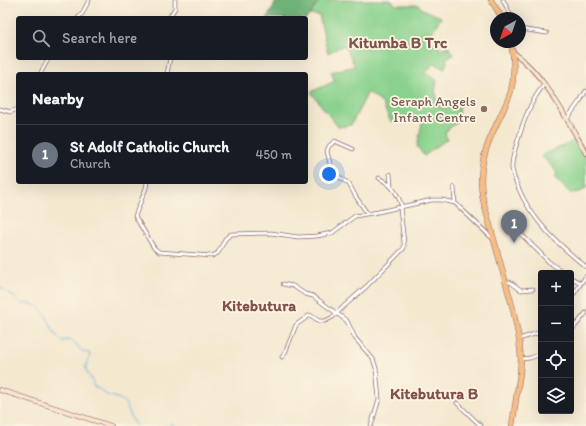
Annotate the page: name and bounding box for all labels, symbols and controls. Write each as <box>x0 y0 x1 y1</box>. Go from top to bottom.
north arrow <box>490 12 526 48</box>
search box <box>16 16 308 60</box>
icon: search <box>30 27 52 49</box>
text: Search here <box>62 29 137 47</box>
district label: Kitumba B Trc <box>349 33 448 52</box>
text: Nearby <box>32 88 84 108</box>
place label: Seraph Angels Infant Centre <box>391 93 476 126</box>
marker: Seraph Angels Infant Centre <box>479 104 489 114</box>
text: St Adolf Catholic Church <box>70 138 229 156</box>
text: 1 <box>42 147 48 162</box>
text: 450 m <box>255 147 292 162</box>
text: Church <box>70 156 111 171</box>
your location <box>319 164 339 184</box>
pin: 1 <box>501 210 527 243</box>
map controls <box>538 270 574 414</box>
button: + <box>538 270 574 306</box>
district label: Kitebutura <box>222 296 296 315</box>
button: − <box>538 306 574 342</box>
button: locate <box>538 342 574 378</box>
button: layers <box>538 378 574 414</box>
district label: Kitebutura B <box>390 384 479 403</box>

